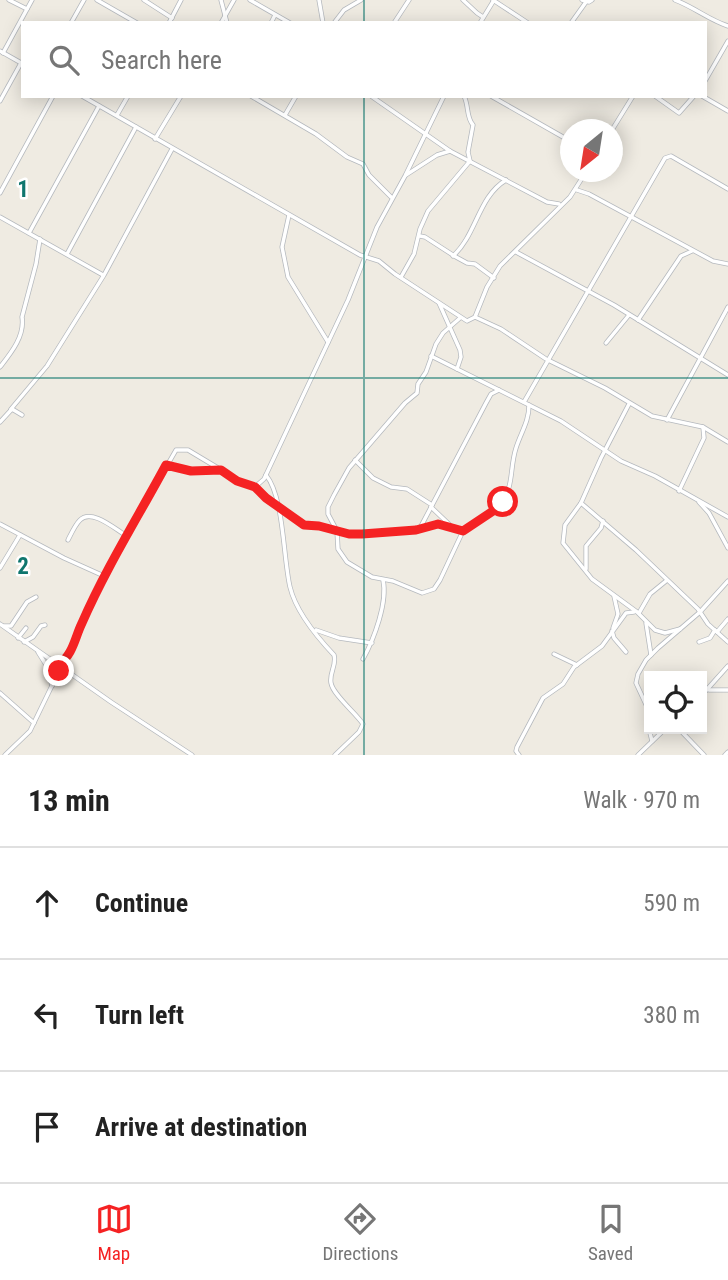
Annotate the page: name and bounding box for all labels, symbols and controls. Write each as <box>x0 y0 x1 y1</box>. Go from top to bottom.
search box <box>21 21 707 98</box>
icon: search <box>45 41 83 79</box>
text: Search here <box>101 45 222 75</box>
north arrow <box>560 119 623 182</box>
text: 1 <box>17 176 29 203</box>
route start <box>487 486 518 517</box>
text: 2 <box>17 553 29 580</box>
route end <box>43 655 74 686</box>
map controls <box>644 671 707 734</box>
button: locate <box>644 671 707 734</box>
text: 13 min <box>28 783 110 818</box>
text: Walk · 970 m <box>583 787 700 814</box>
icon: ahead <box>28 884 66 922</box>
text: Continue <box>95 888 188 918</box>
text: 590 m <box>643 890 700 917</box>
icon: left <box>28 996 66 1034</box>
text: Turn left <box>95 1000 184 1030</box>
text: 380 m <box>643 1002 700 1029</box>
icon: arrive <box>28 1108 66 1146</box>
text: Arrive at destination <box>95 1112 307 1142</box>
tab: Map <box>95 1200 133 1265</box>
tab: Directions <box>322 1200 398 1265</box>
tab: Saved <box>588 1200 633 1265</box>

